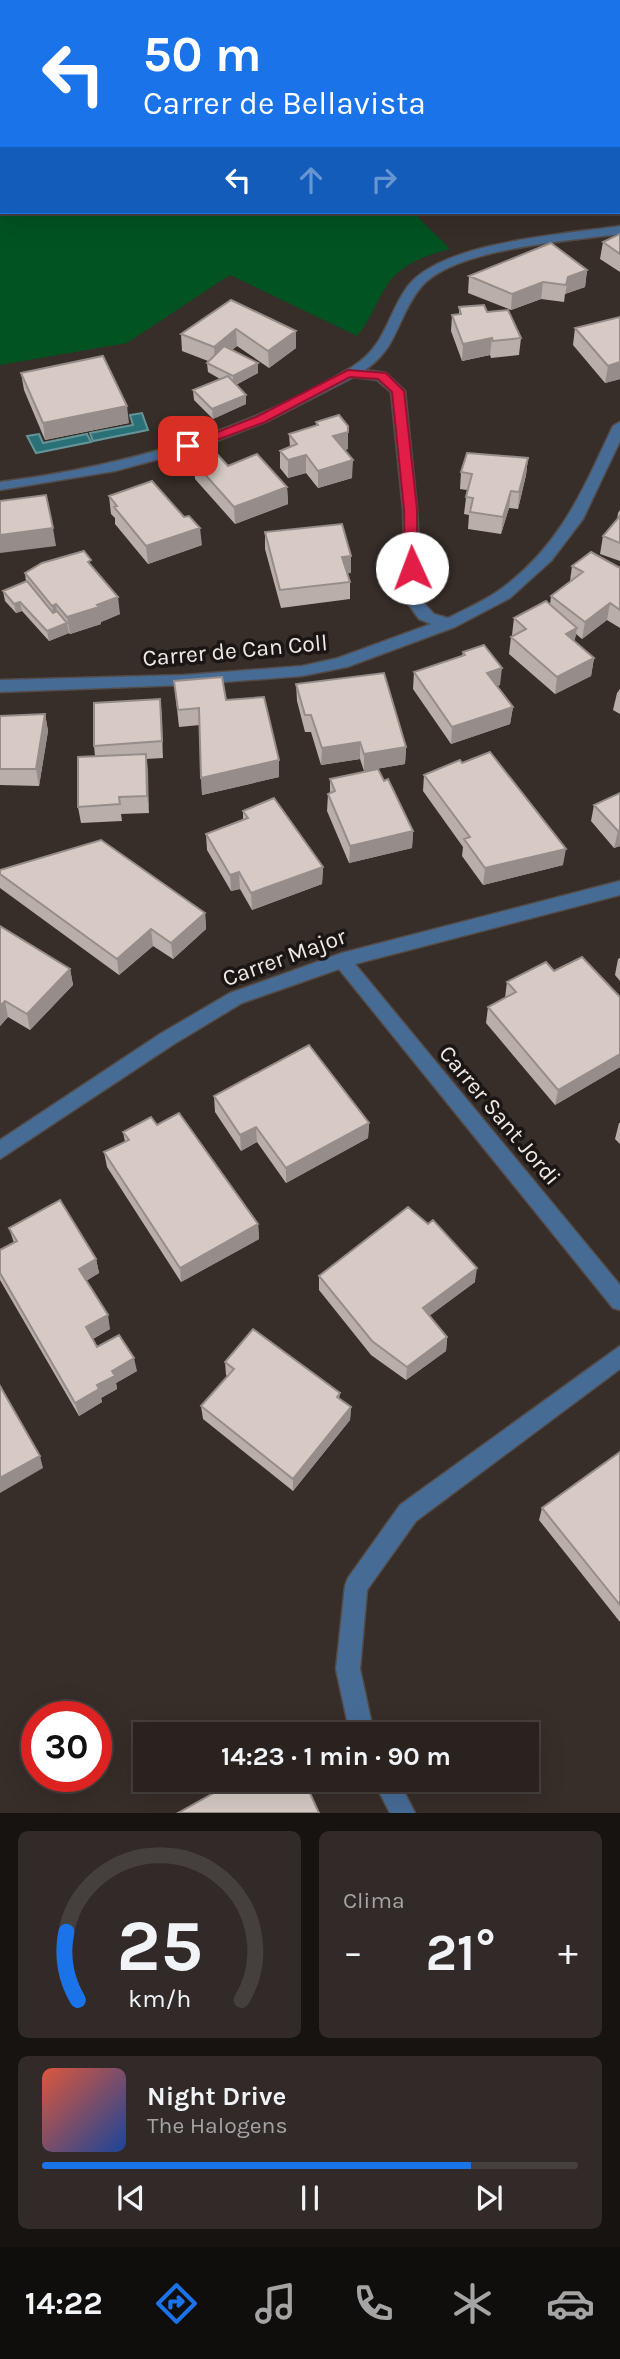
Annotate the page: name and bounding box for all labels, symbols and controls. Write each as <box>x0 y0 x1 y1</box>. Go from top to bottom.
text: 50 m <box>143 26 261 83</box>
icon: left <box>28 28 119 119</box>
text: Carrer de Bellavista <box>143 85 426 122</box>
icon: left <box>219 161 257 199</box>
icon: ahead <box>292 161 330 199</box>
icon: right <box>365 161 403 199</box>
pin <box>158 416 218 476</box>
icon: arrive <box>169 427 207 465</box>
position arrow <box>375 531 449 605</box>
street label: Carrer de Can Coll <box>141 629 329 672</box>
street label: Carrer Major <box>219 922 350 992</box>
street label: Carrer Sant Jordi <box>433 1040 566 1191</box>
speed limit sign: 30 <box>21 1701 112 1792</box>
text: 14:23 · 1 min · 90 m <box>221 1741 451 1772</box>
text: Clima <box>343 1887 405 1914</box>
text: 25 <box>116 1904 203 1989</box>
text: 21° <box>425 1922 496 1983</box>
text: − <box>343 1930 363 1975</box>
text: + <box>558 1930 578 1975</box>
text: km/h <box>128 1984 191 2013</box>
text: Night Drive <box>147 2081 286 2112</box>
text: The Halogens <box>147 2112 287 2139</box>
icon: previous <box>112 2179 150 2217</box>
icon: pause <box>291 2179 329 2217</box>
icon: next <box>470 2179 508 2217</box>
icon: directions <box>152 2279 201 2328</box>
icon: music <box>251 2279 300 2328</box>
icon: phone <box>349 2279 398 2328</box>
icon: climate <box>448 2279 497 2328</box>
icon: car <box>546 2279 595 2328</box>
text: 14:22 <box>25 2285 103 2322</box>

